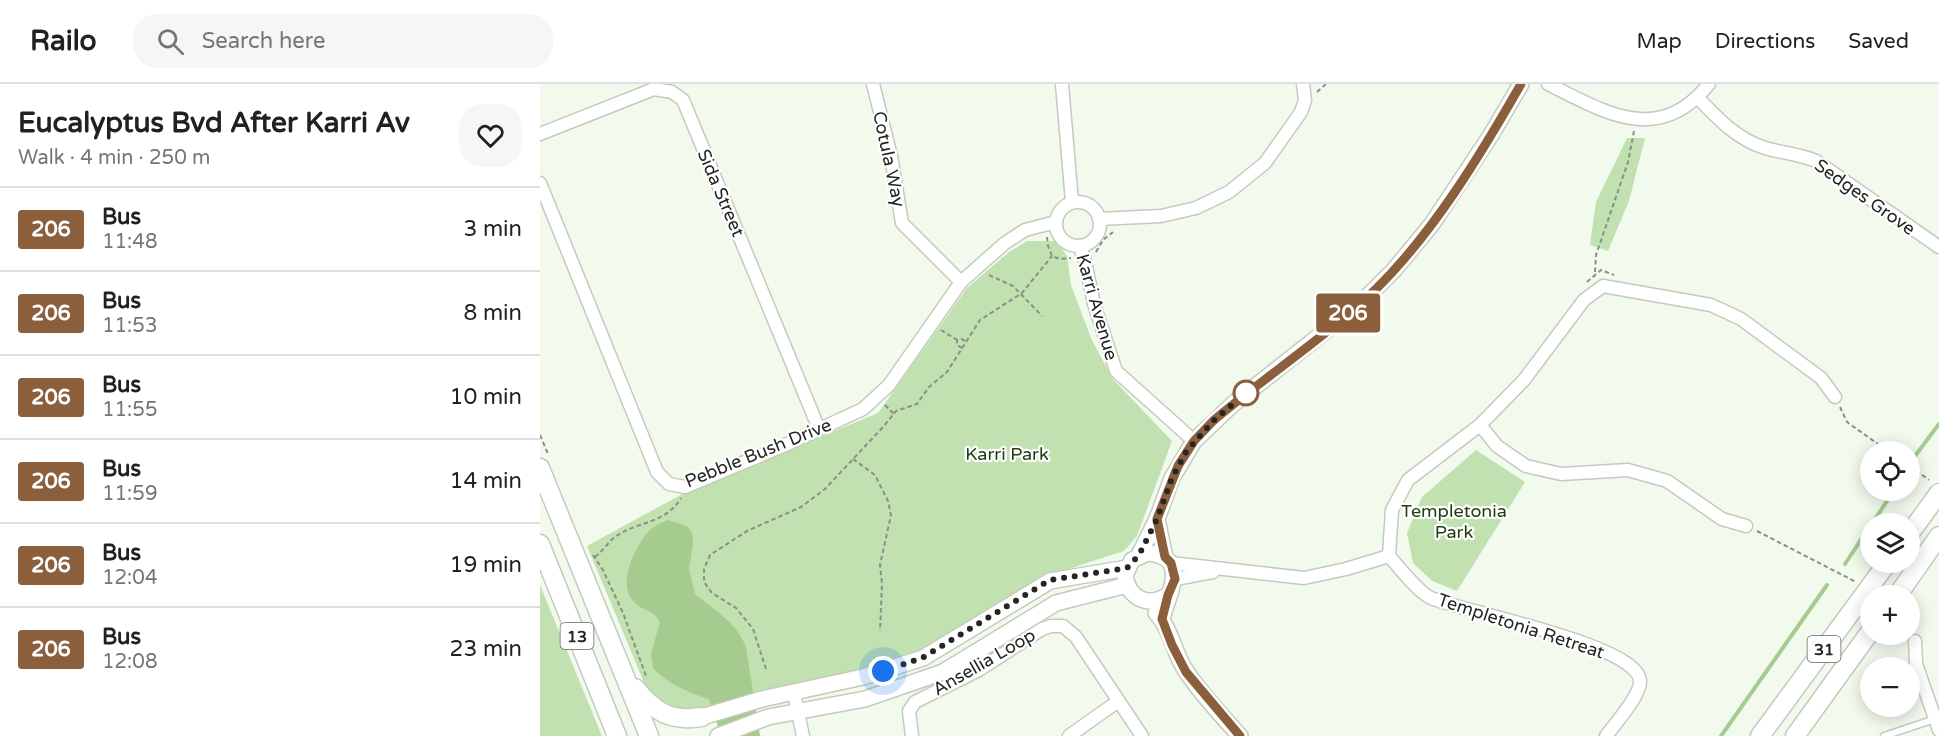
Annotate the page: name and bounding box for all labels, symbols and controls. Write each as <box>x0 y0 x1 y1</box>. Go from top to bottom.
search box <box>133 14 553 68</box>
text: Railo <box>30 24 97 58</box>
icon: search <box>154 25 187 58</box>
text: Search here <box>202 28 325 54</box>
text: Map <box>1636 29 1682 54</box>
text: Directions <box>1715 29 1815 54</box>
text: Saved <box>1848 29 1909 54</box>
button: heart <box>459 104 522 167</box>
text: Eucalyptus Bvd After Karri Av <box>18 106 410 140</box>
street label: Cotula Way <box>868 109 910 209</box>
text: Walk · 4 min · 250 m <box>18 146 210 170</box>
street label: Sida Street <box>693 146 749 240</box>
street label: Sedges Grove <box>1810 154 1920 240</box>
text: Bus <box>102 204 141 230</box>
text: 3 min <box>463 216 522 242</box>
text: 206 <box>31 217 71 242</box>
text: 11:48 <box>102 230 157 254</box>
street label: Karri Avenue <box>1071 251 1123 363</box>
text: Bus <box>102 288 141 314</box>
line badge: 206 <box>1314 294 1382 332</box>
text: 8 min <box>463 300 522 326</box>
text: 206 <box>31 301 71 326</box>
text: 206 <box>1328 301 1368 326</box>
text: 11:53 <box>102 314 157 338</box>
text: Bus <box>102 372 141 398</box>
unlabelled marker <box>1233 380 1259 406</box>
text: 10 min <box>450 384 522 410</box>
text: 206 <box>31 385 71 410</box>
text: 11:55 <box>102 398 157 422</box>
street label: Pebble Bush Drive <box>682 414 834 492</box>
map controls <box>1860 441 1920 717</box>
button: locate <box>1860 441 1920 501</box>
park label: Karri Park <box>965 443 1049 465</box>
text: Bus <box>102 456 141 482</box>
text: 14 min <box>450 468 522 494</box>
text: 206 <box>31 469 71 494</box>
text: 11:59 <box>102 482 157 506</box>
park label: Templetonia Park <box>1401 500 1507 543</box>
button: layers <box>1860 513 1920 573</box>
text: Bus <box>102 540 141 566</box>
text: 19 min <box>450 552 522 578</box>
text: 206 <box>31 553 71 578</box>
text: 12:04 <box>102 566 157 590</box>
button: + <box>1860 585 1920 645</box>
street label: Templetonia Retreat <box>1435 589 1607 663</box>
road number: 13 <box>560 623 594 649</box>
text: Bus <box>102 624 141 650</box>
street label: Ansellia Loop <box>929 624 1039 700</box>
text: 23 min <box>450 636 522 662</box>
road number: 31 <box>1808 636 1840 662</box>
text: 206 <box>31 637 71 662</box>
text: 12:08 <box>102 650 157 674</box>
your location <box>868 656 898 686</box>
button: − <box>1860 657 1920 717</box>

